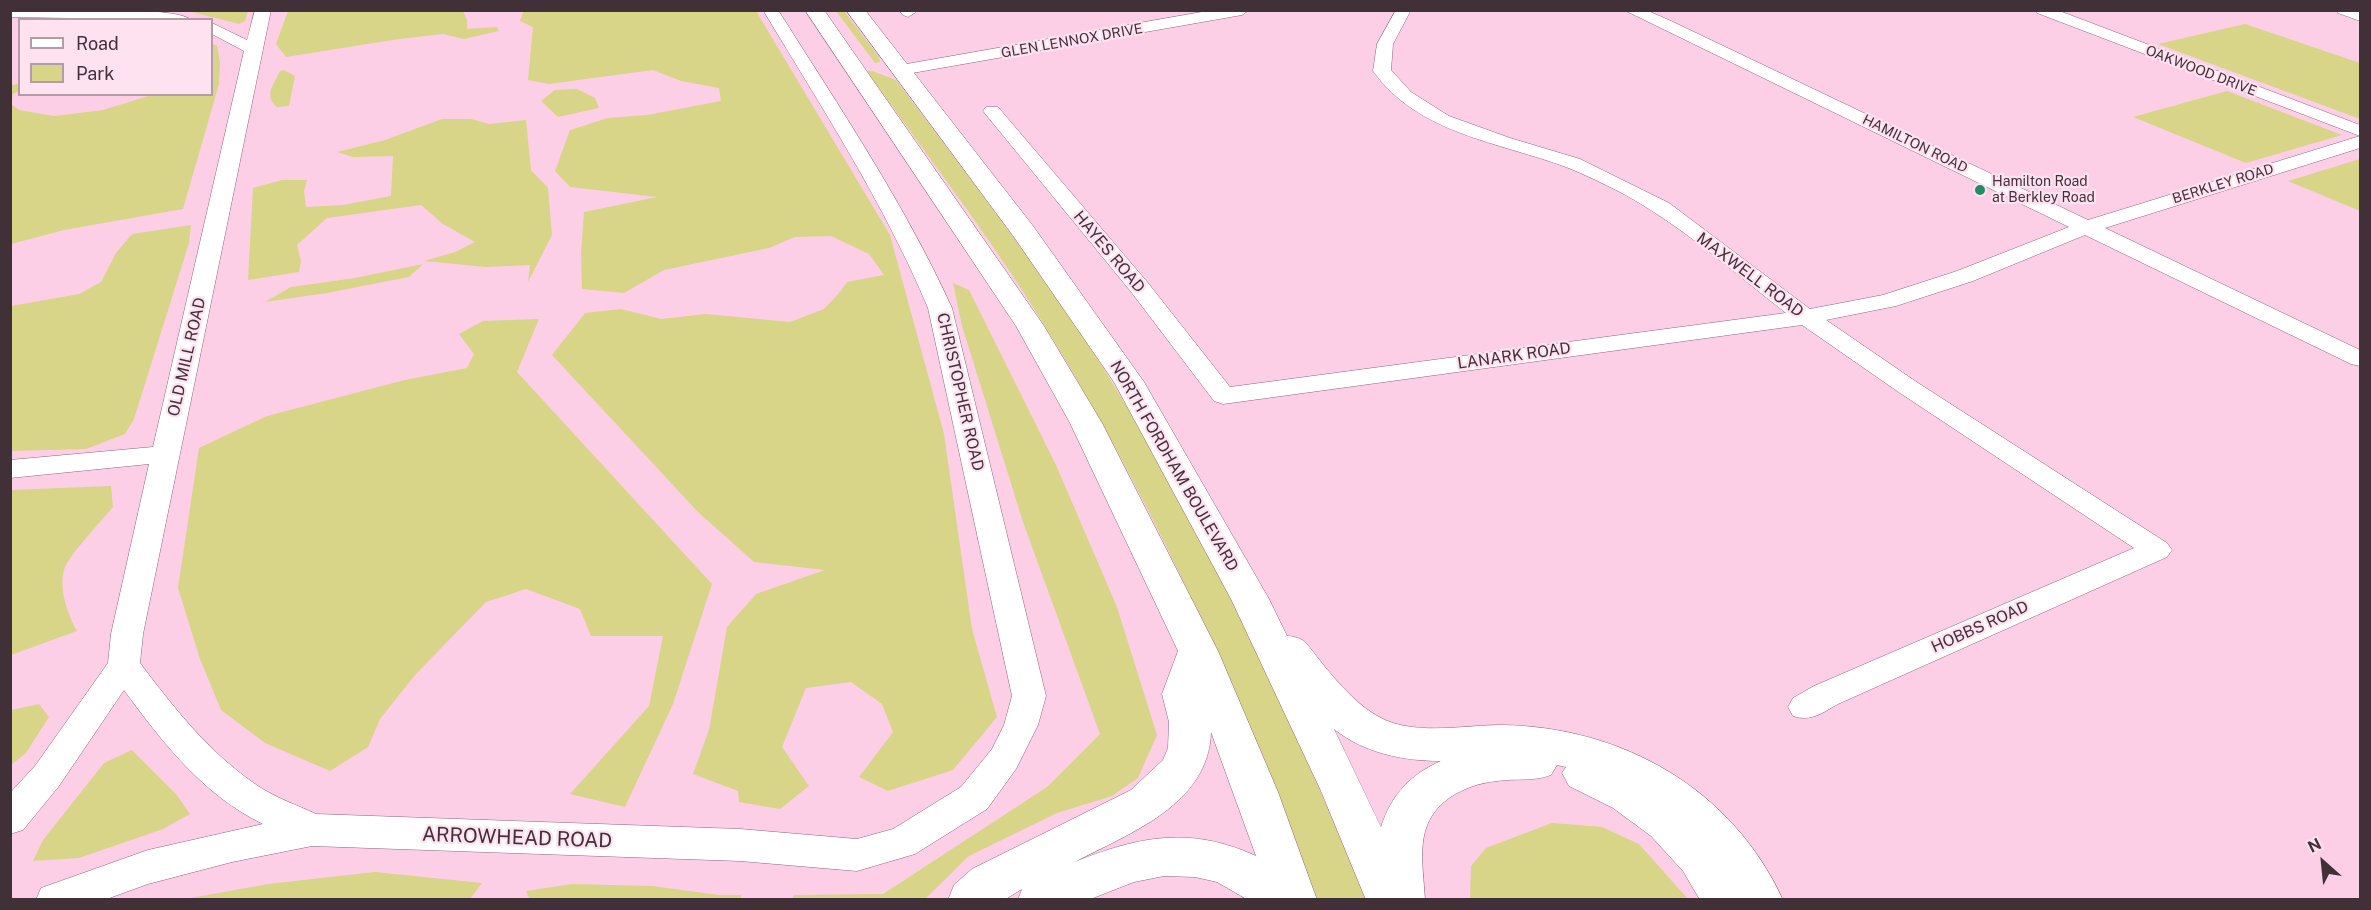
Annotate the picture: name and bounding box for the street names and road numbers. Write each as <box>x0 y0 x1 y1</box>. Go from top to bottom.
street label: GLEN LENNOX DRIVE <box>1000 20 1144 62</box>
street label: OAKWOOD DRIVE <box>2143 42 2259 100</box>
street label: HAMILTON ROAD <box>1860 111 1970 177</box>
street label: BERKLEY ROAD <box>2170 161 2276 207</box>
street label: HAYES ROAD <box>1069 207 1149 297</box>
street label: MAXWELL ROAD <box>1693 229 1807 321</box>
street label: OLD MILL ROAD <box>164 296 210 418</box>
street label: CHRISTOPHER ROAD <box>932 311 988 473</box>
street label: LANARK ROAD <box>1456 339 1572 373</box>
street label: NORTH FORDHAM BOULEVARD <box>1106 357 1242 575</box>
street label: HOBBS ROAD <box>1928 597 2032 657</box>
street label: ARROWHEAD ROAD <box>421 823 613 853</box>

